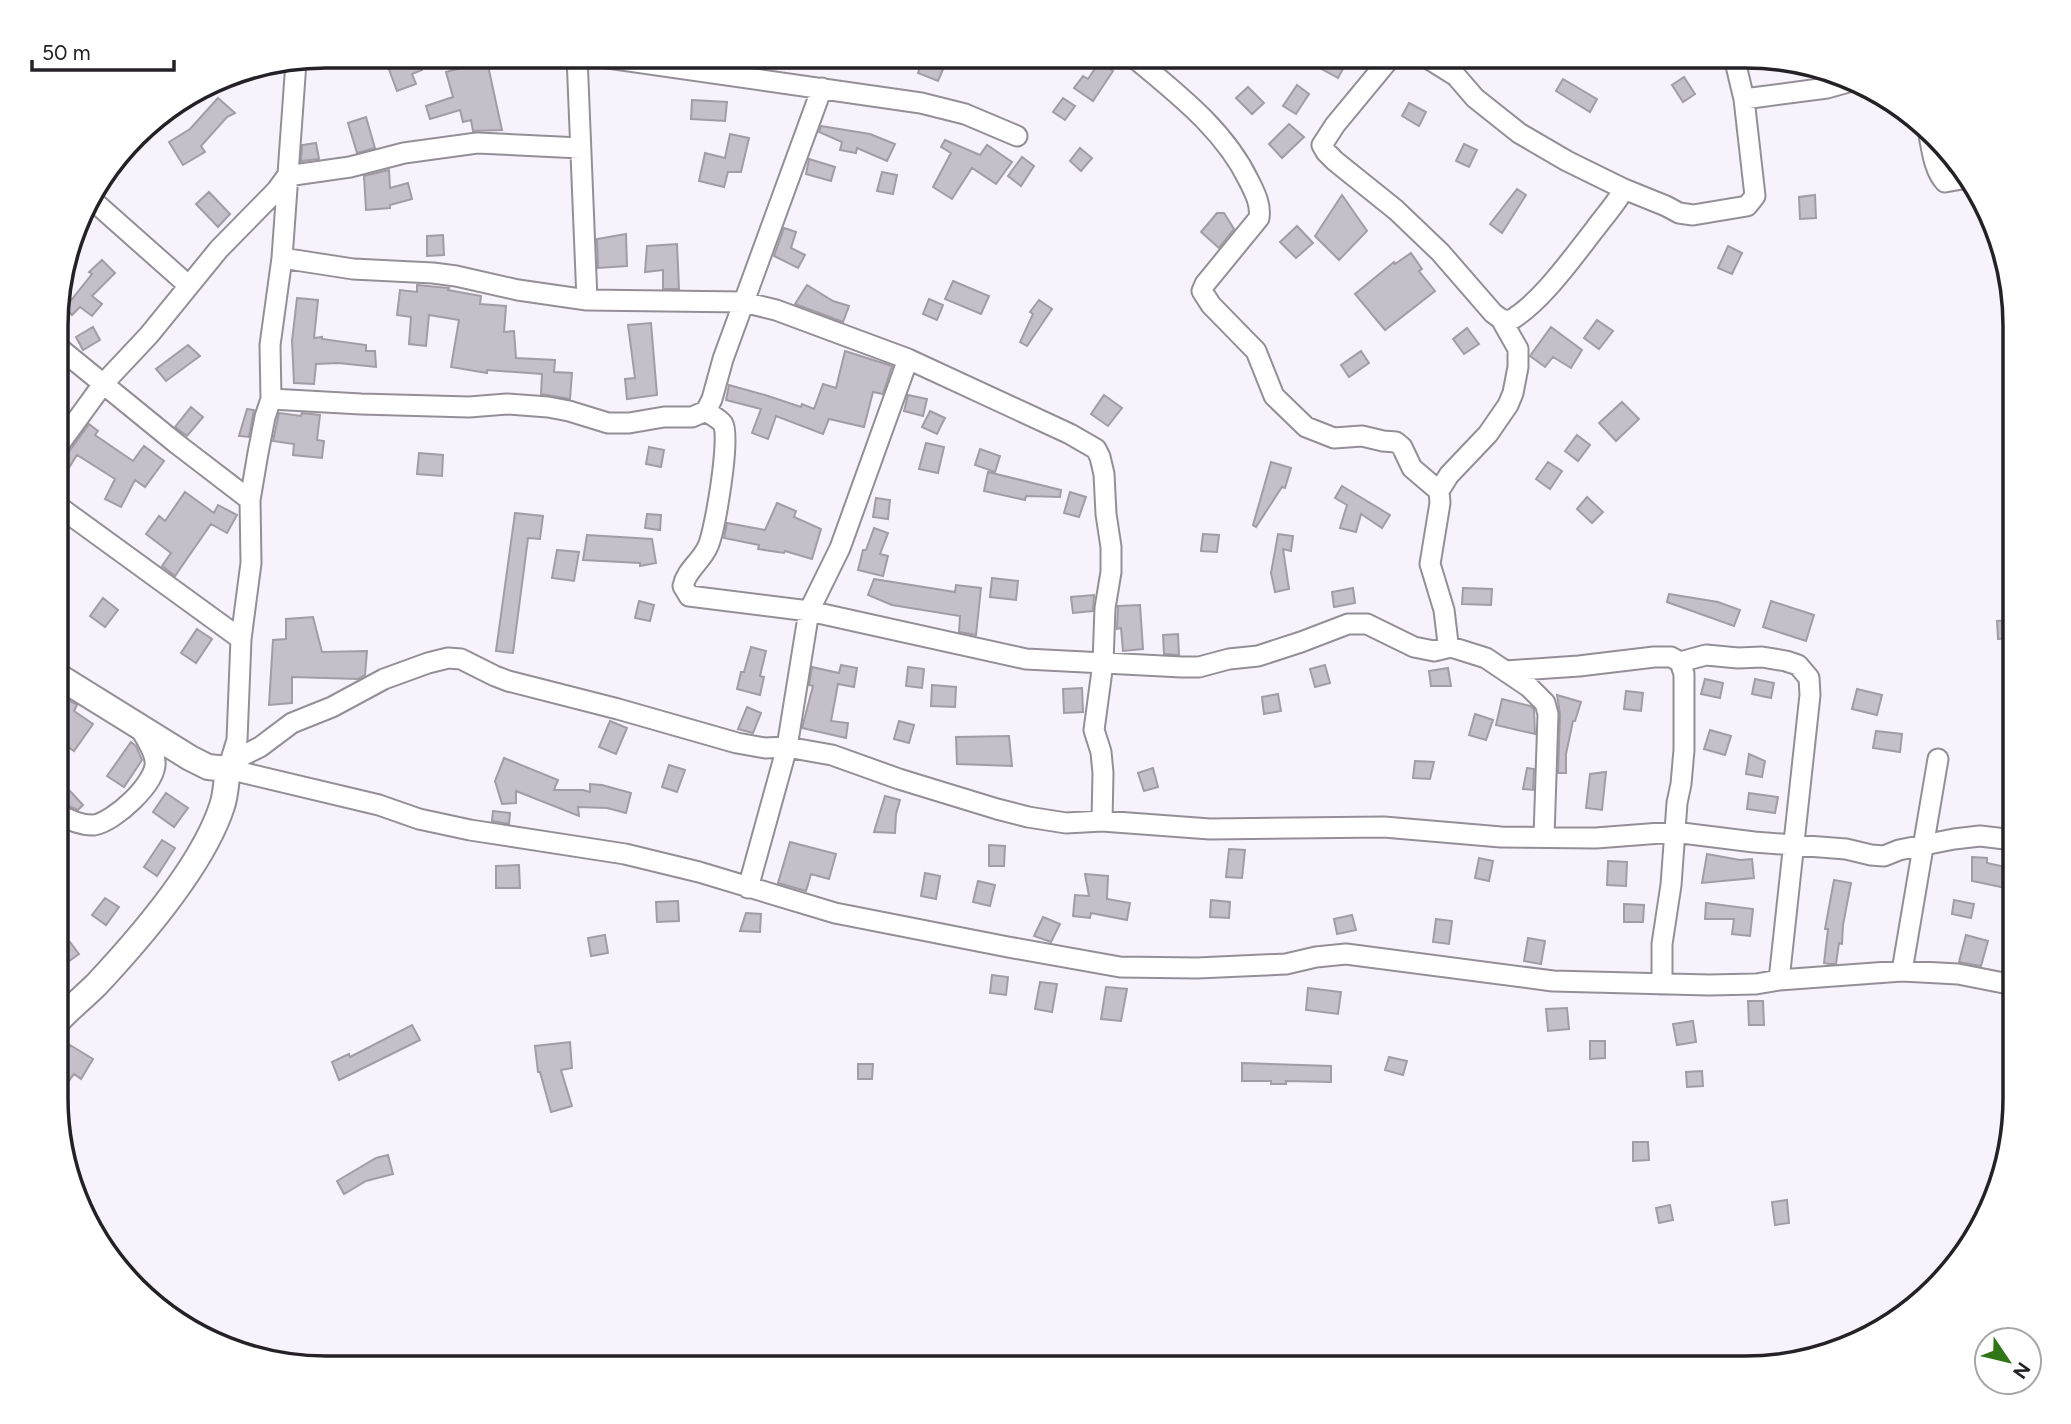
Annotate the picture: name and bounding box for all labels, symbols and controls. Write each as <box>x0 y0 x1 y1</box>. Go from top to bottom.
scale bar <box>32 28 173 72</box>
text: 50 m <box>42 40 91 65</box>
north arrow <box>1973 1326 2043 1396</box>
text: N <box>2008 1358 2035 1383</box>

